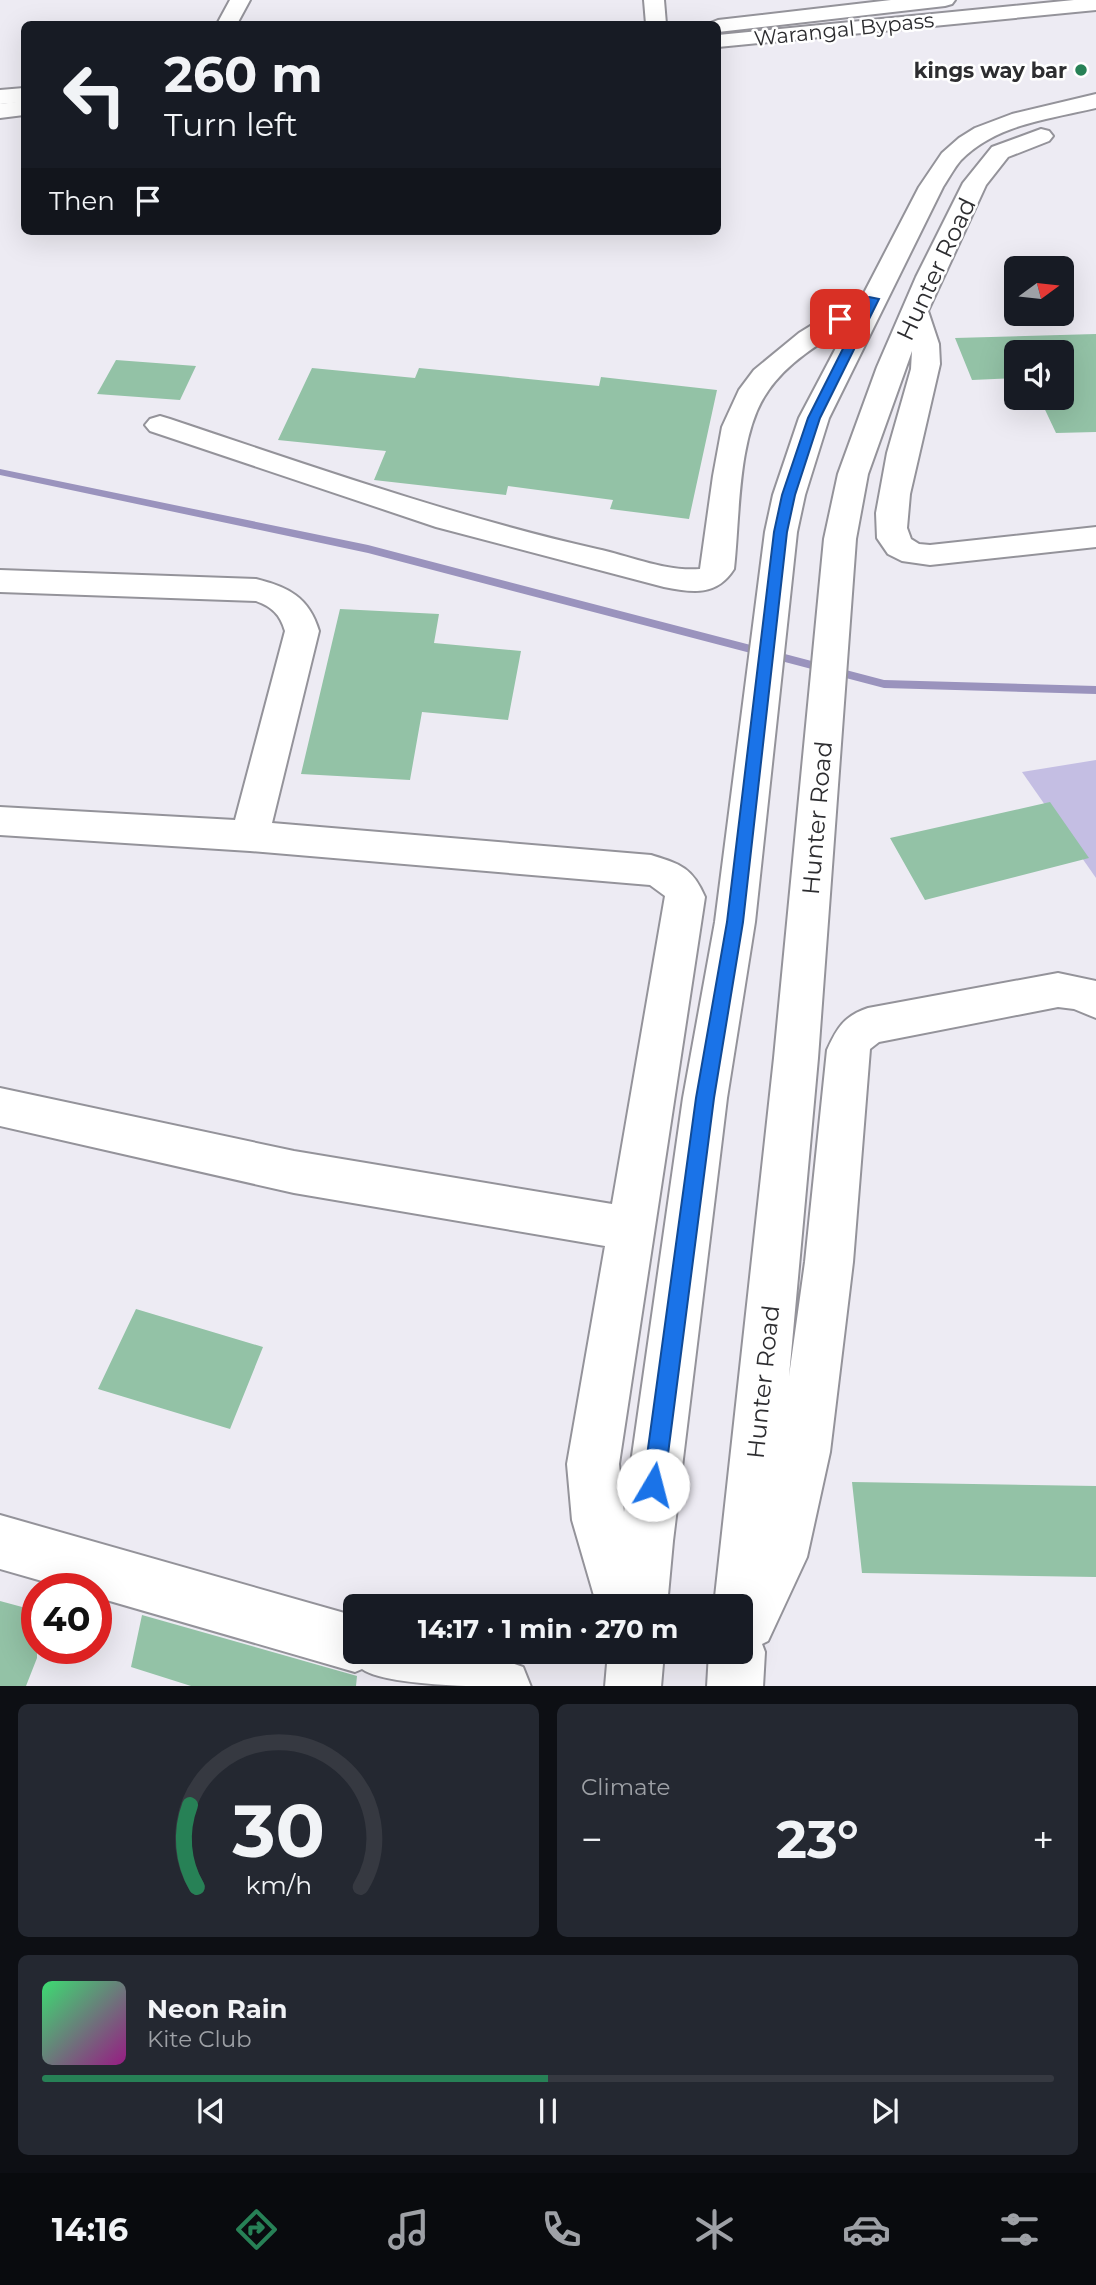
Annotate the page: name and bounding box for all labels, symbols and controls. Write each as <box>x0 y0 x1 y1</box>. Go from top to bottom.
street label: Warangal Bypass <box>753 7 935 51</box>
text: 260 m <box>164 45 323 104</box>
icon: left <box>49 49 140 140</box>
place label: kings way bar <box>914 58 1067 83</box>
marker: kings way bar <box>1073 62 1089 78</box>
text: Turn left <box>164 105 298 144</box>
icon: arrive <box>129 182 167 220</box>
text: Then <box>49 185 115 217</box>
street label: Hunter Road <box>890 193 982 345</box>
north arrow <box>1004 256 1074 326</box>
map controls <box>1004 256 1074 410</box>
pin <box>810 289 870 349</box>
icon: arrive <box>821 300 859 338</box>
button: sound <box>1004 340 1074 410</box>
street label: Hunter Road <box>796 740 838 896</box>
street label: Hunter Road <box>741 1304 785 1460</box>
position arrow <box>616 1448 690 1522</box>
speed limit sign: 40 <box>21 1573 112 1664</box>
text: 14:17 · 1 min · 270 m <box>418 1613 678 1645</box>
text: Climate <box>581 1773 670 1801</box>
text: 30 <box>231 1787 325 1875</box>
text: 23° <box>776 1808 859 1871</box>
text: − <box>581 1816 603 1863</box>
text: + <box>1032 1816 1054 1863</box>
text: km/h <box>245 1869 312 1899</box>
text: Neon Rain <box>147 1993 288 2025</box>
text: Kite Club <box>147 2025 252 2053</box>
icon: previous <box>192 2092 230 2130</box>
icon: pause <box>529 2092 567 2130</box>
icon: next <box>866 2092 904 2130</box>
icon: directions <box>232 2205 281 2254</box>
icon: music <box>384 2205 433 2254</box>
icon: phone <box>537 2205 586 2254</box>
icon: climate <box>690 2205 739 2254</box>
icon: car <box>842 2205 891 2254</box>
icon: filters <box>995 2205 1044 2254</box>
text: 14:16 <box>52 2210 128 2249</box>

